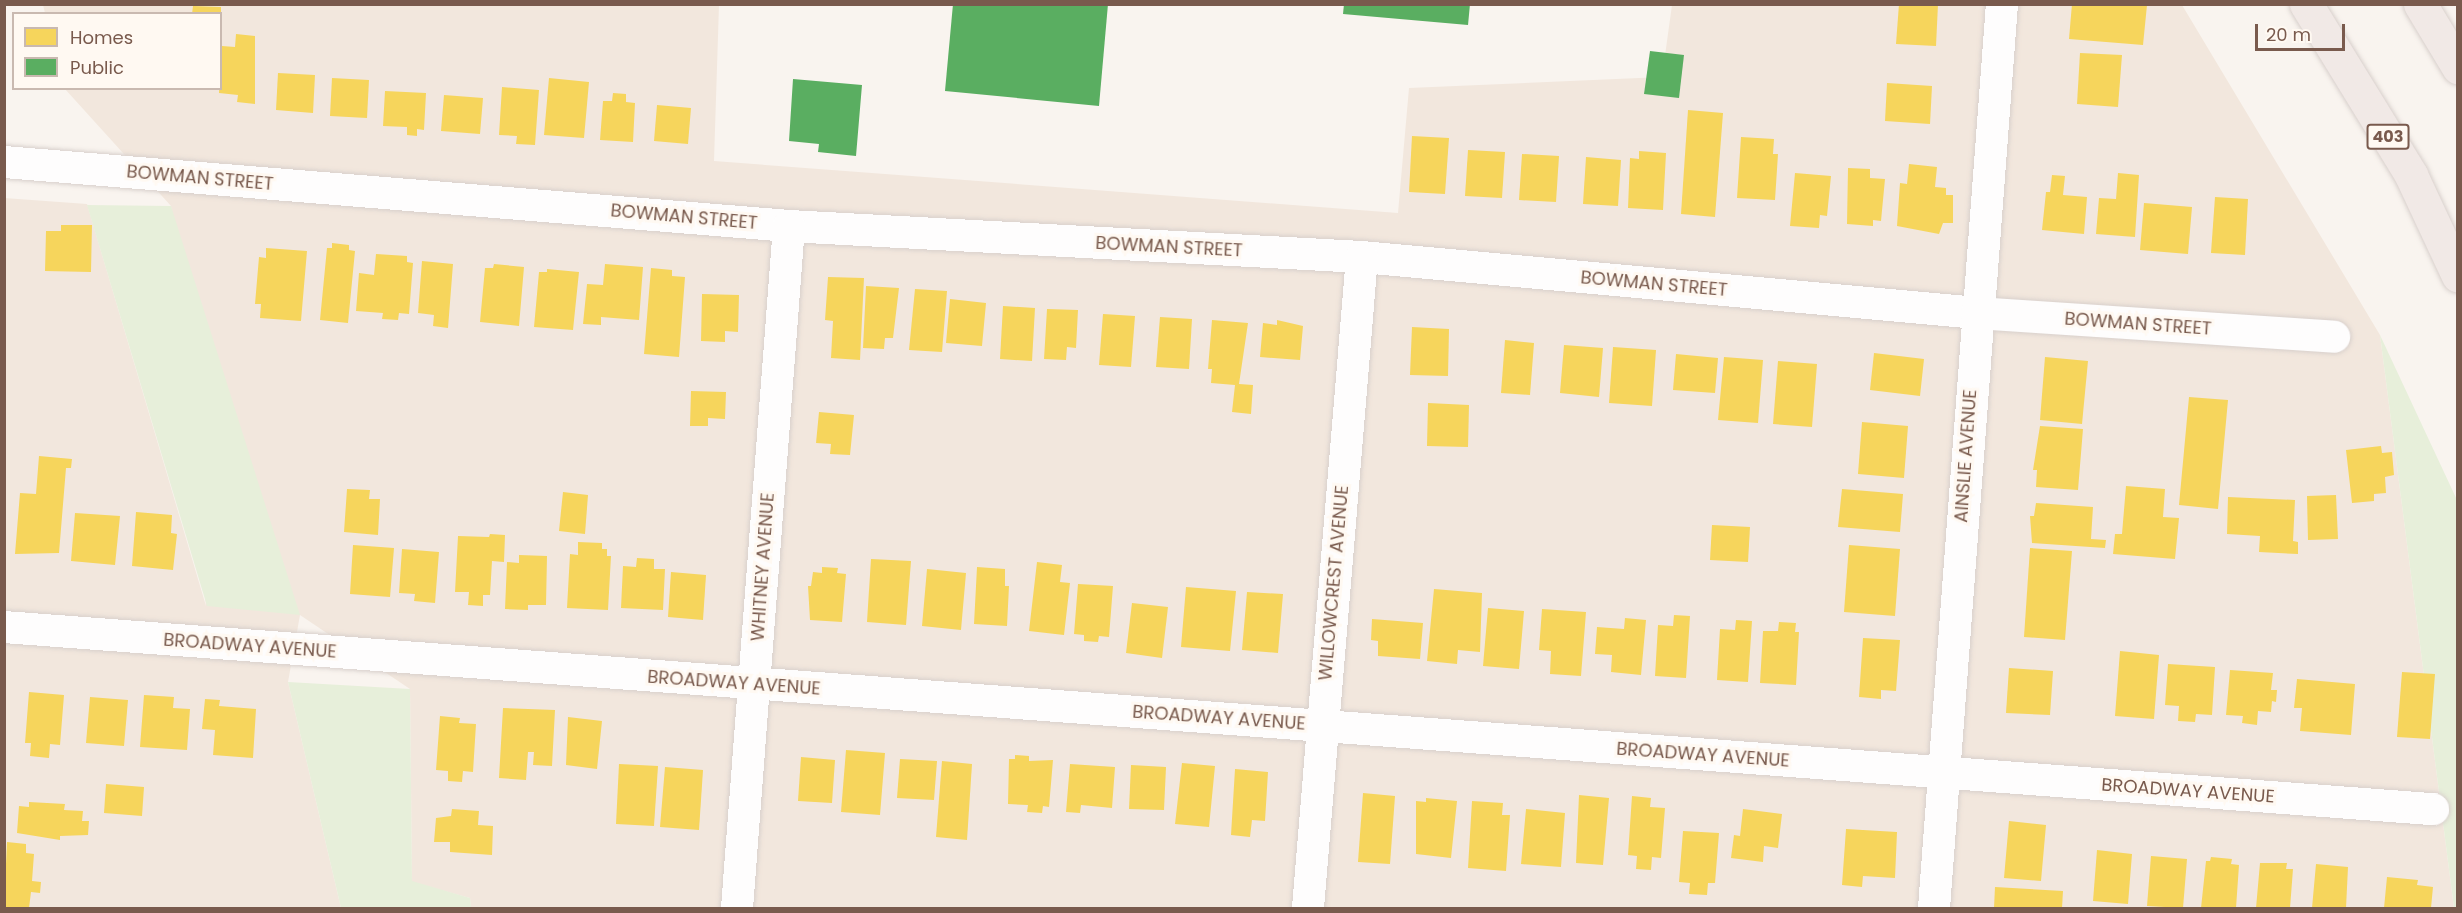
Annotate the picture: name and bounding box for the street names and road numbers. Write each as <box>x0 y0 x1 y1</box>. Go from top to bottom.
road number: 403 <box>2366 124 2410 150</box>
street label: BOWMAN STREET <box>126 161 274 195</box>
street label: BOWMAN STREET <box>610 200 758 234</box>
street label: BOWMAN STREET <box>1095 232 1243 262</box>
street label: BOWMAN STREET <box>1580 267 1728 301</box>
street label: BOWMAN STREET <box>2064 308 2212 340</box>
street label: AINSLIE AVENUE <box>1951 389 1981 523</box>
street label: WILLOWCREST AVENUE <box>1315 484 1353 682</box>
street label: WHITNEY AVENUE <box>747 492 779 642</box>
street label: BROADWAY AVENUE <box>163 629 337 663</box>
street label: BROADWAY AVENUE <box>647 666 821 700</box>
street label: BROADWAY AVENUE <box>1132 701 1306 735</box>
street label: BROADWAY AVENUE <box>1616 738 1790 772</box>
street label: BROADWAY AVENUE <box>2101 774 2275 808</box>

